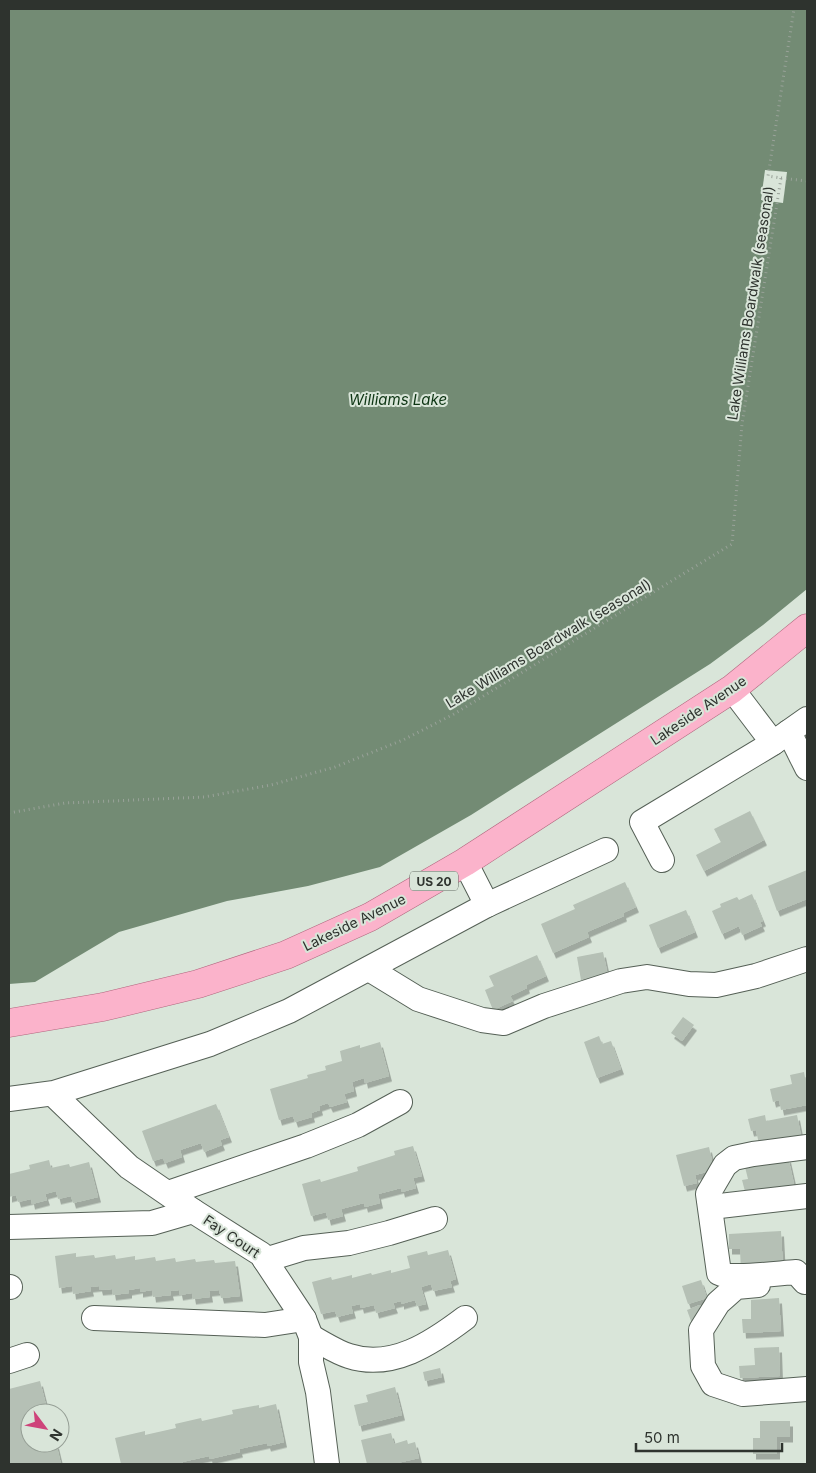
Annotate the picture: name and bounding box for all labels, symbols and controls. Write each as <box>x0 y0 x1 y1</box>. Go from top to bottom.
street label: Lake Williams Boardwalk (seasonal) <box>723 185 777 421</box>
water label: Williams Lake <box>349 390 447 409</box>
street label: Lake Williams Boardwalk (seasonal) <box>442 575 654 711</box>
street label: Lakeside Avenue <box>647 672 749 748</box>
road number: US 20 <box>410 871 458 890</box>
street label: Lakeside Avenue <box>300 890 408 954</box>
street label: Fay Court <box>201 1211 264 1261</box>
north arrow <box>20 1403 70 1453</box>
scale bar <box>636 1420 782 1452</box>
text: N <box>46 1426 66 1444</box>
text: 50 m <box>644 1428 680 1447</box>

